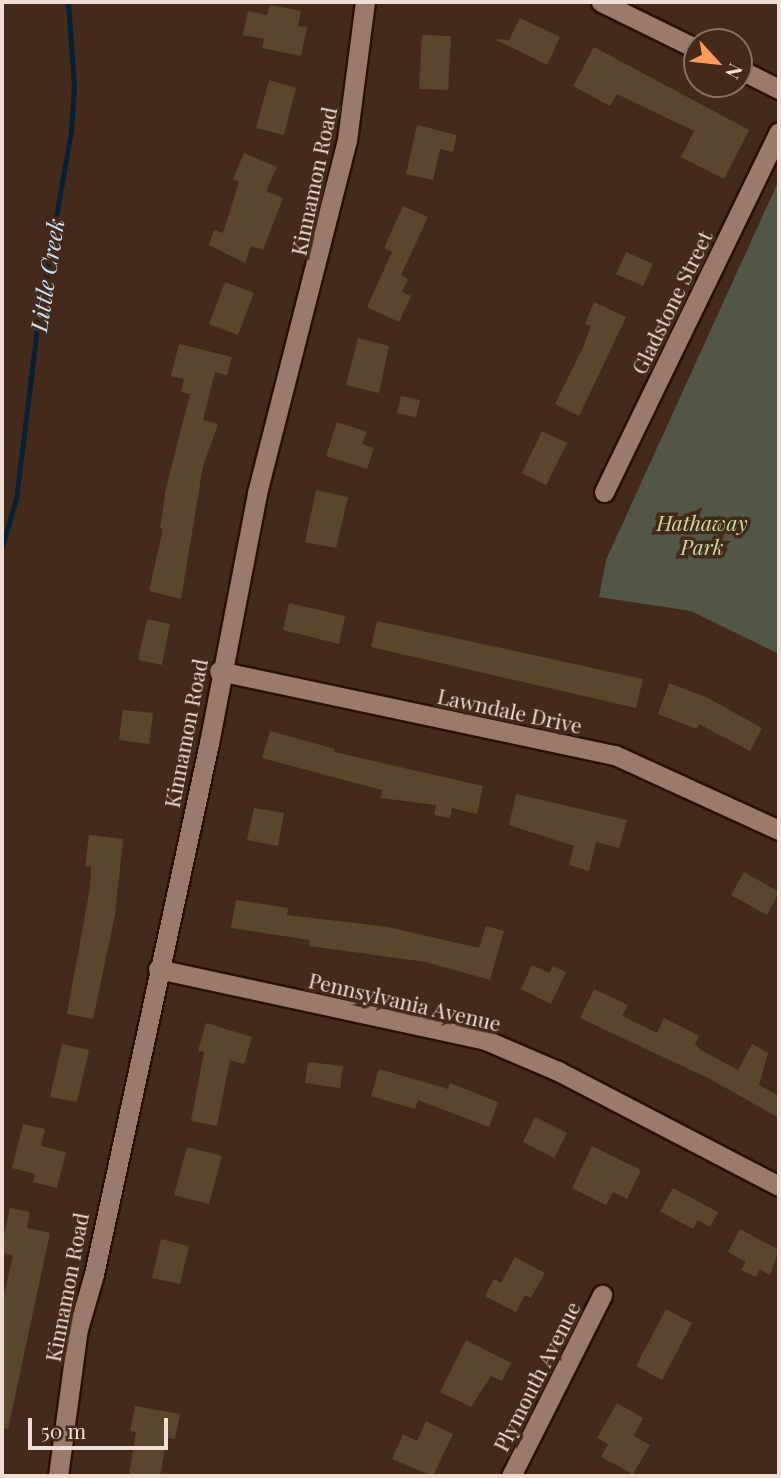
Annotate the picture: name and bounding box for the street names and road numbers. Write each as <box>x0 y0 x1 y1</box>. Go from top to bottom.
street label: Kinnamon Road <box>285 104 341 258</box>
street label: Gladstone Street <box>625 226 717 378</box>
street label: Kinnamon Road <box>158 656 212 810</box>
street label: Lawndale Drive <box>435 682 585 738</box>
street label: Pennsylvania Avenue <box>306 967 504 1035</box>
street label: Kinnamon Road <box>39 1210 93 1364</box>
street label: Plymouth Avenue <box>487 1297 585 1455</box>

